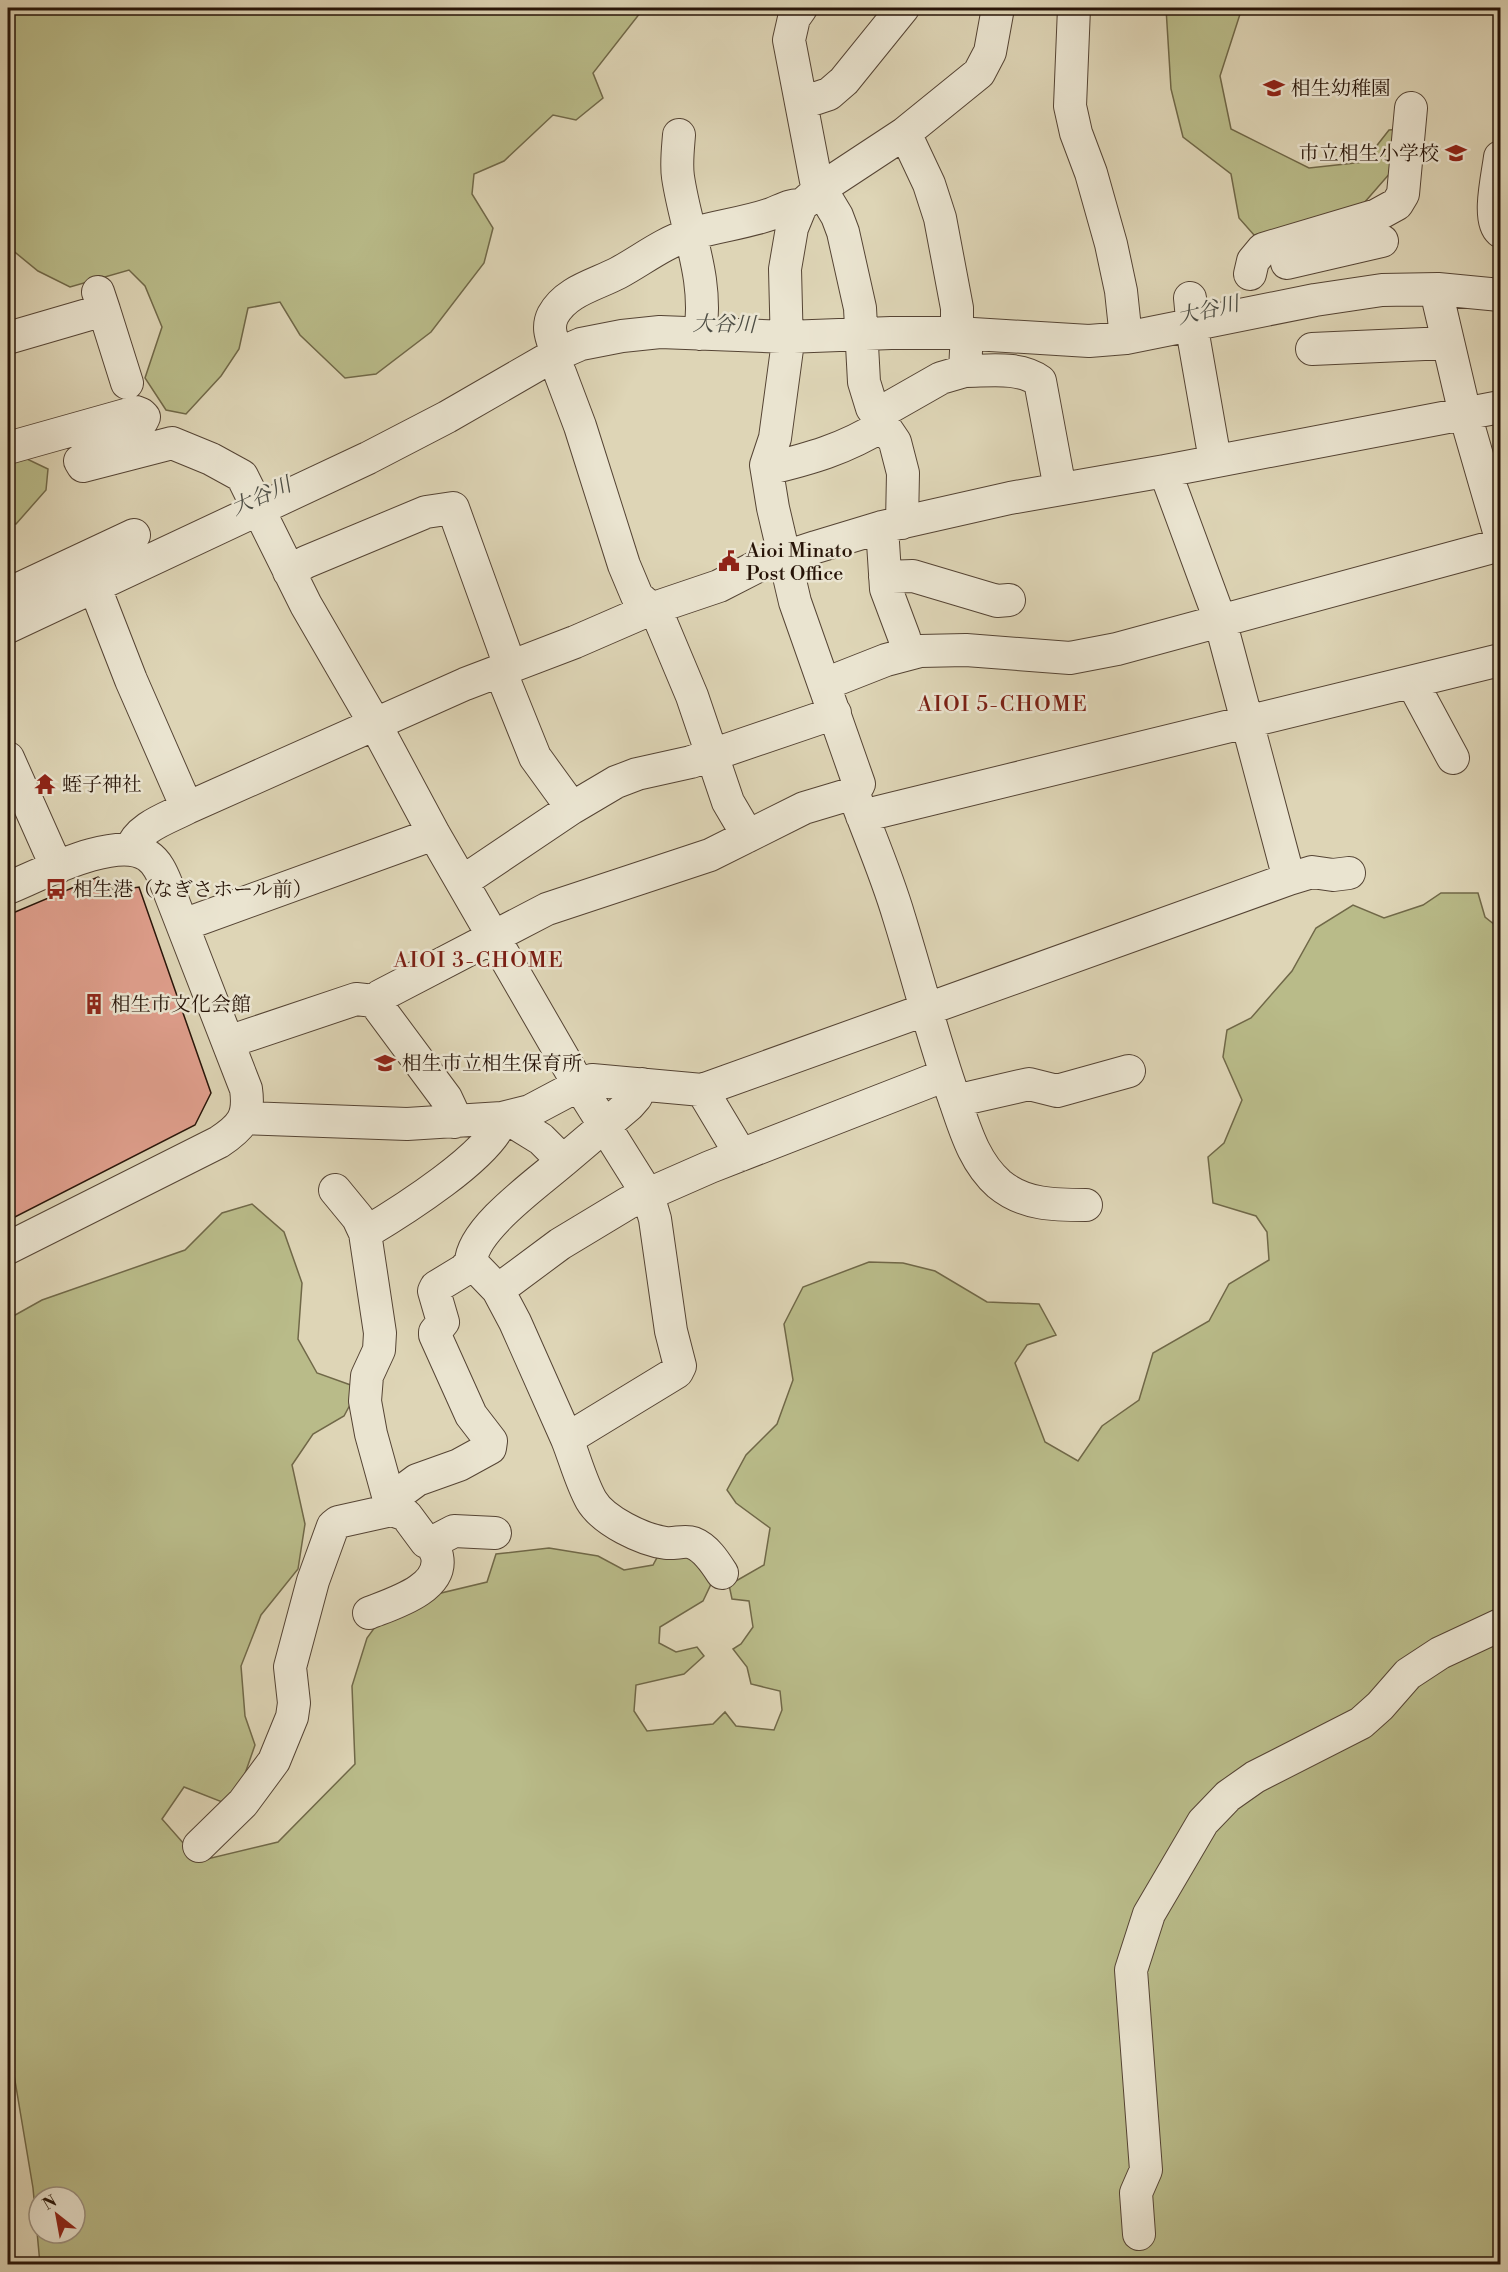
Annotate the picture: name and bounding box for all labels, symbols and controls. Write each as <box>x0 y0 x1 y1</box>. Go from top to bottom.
school or university icon: 相生幼稚園 <box>1262 76 1286 100</box>
place label: 相生幼稚園 <box>1291 77 1391 102</box>
school or university icon: 市立相生小学校 <box>1444 141 1468 165</box>
place label: 市立相生小学校 <box>1299 142 1439 167</box>
water label: 大谷川 <box>1175 291 1244 331</box>
water label: 大谷川 <box>692 311 758 339</box>
water label: 大谷川 <box>227 471 297 522</box>
place label: Aioi Minato Post Office <box>745 539 853 587</box>
public building icon: Aioi Minato Post Office <box>717 549 741 573</box>
district label: AIOI 5-CHOME <box>917 692 1088 718</box>
temple icon: 蛭子神社 <box>33 772 57 796</box>
place label: 蛭子神社 <box>62 773 142 798</box>
bus stop icon: 相生港（なぎさホール前） <box>44 877 68 901</box>
place label: 相生港（なぎさホール前） <box>73 878 313 903</box>
district label: AIOI 3-CHOME <box>393 948 564 974</box>
building icon: 相生市文化会館 <box>82 992 106 1016</box>
place label: 相生市文化会館 <box>111 993 251 1018</box>
school or university icon: 相生市立相生保育所 <box>373 1051 397 1075</box>
place label: 相生市立相生保育所 <box>402 1052 582 1077</box>
north arrow <box>27 2185 87 2245</box>
text: N <box>39 2191 61 2215</box>

